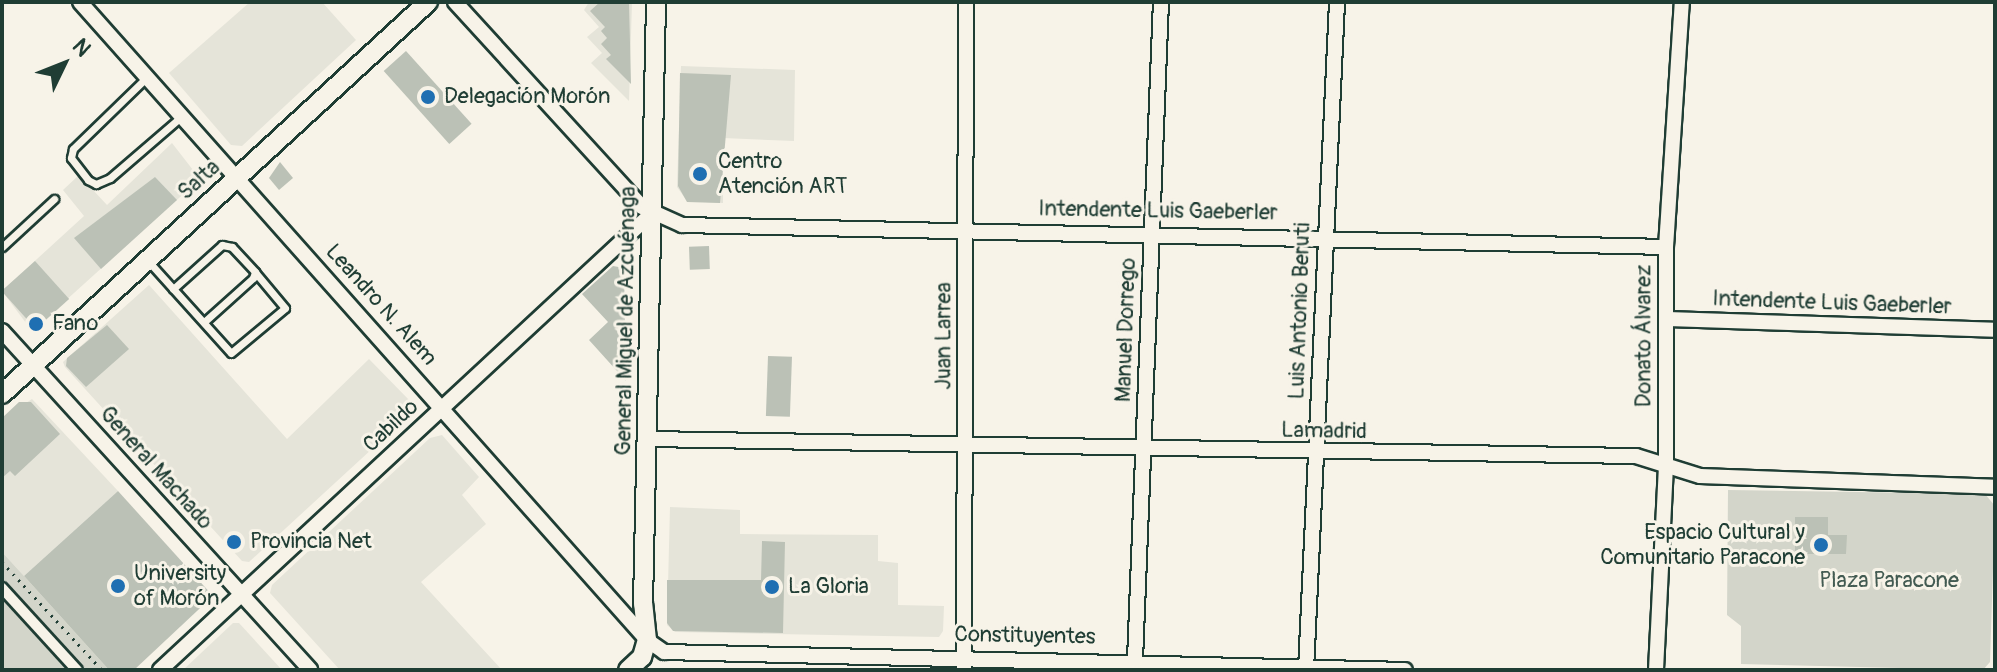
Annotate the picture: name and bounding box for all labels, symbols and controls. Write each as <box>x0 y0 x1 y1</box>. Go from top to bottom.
north arrow <box>24 24 104 104</box>
text: N <box>66 33 97 63</box>
place label: Delegación Morón <box>444 84 610 110</box>
marker: Delegación Morón <box>419 88 437 106</box>
place label: Centro Atención ART <box>718 148 848 200</box>
street label: Salta <box>173 154 225 206</box>
marker: Centro Atención ART <box>689 163 711 185</box>
street label: General Miguel de Azcuénaga <box>610 186 642 456</box>
street label: Intendente Luis Gaeberler <box>1038 196 1278 226</box>
street label: Luis Antonio Beruti <box>1284 222 1316 400</box>
street label: Leandro N. Alem <box>320 239 442 371</box>
street label: Manuel Dorrego <box>1110 257 1142 403</box>
street label: Donato Álvarez <box>1631 265 1657 407</box>
street label: Juan Larrea <box>931 282 957 390</box>
street label: Intendente Luis Gaeberler <box>1712 286 1952 320</box>
place label: Fano <box>52 311 98 337</box>
marker: Fano <box>27 315 45 333</box>
street label: Cabildo <box>358 394 424 458</box>
street label: General Machado <box>94 401 218 535</box>
street label: Lamadrid <box>1281 417 1367 445</box>
place label: Espacio Cultural y Comunitario Paracone <box>1600 519 1805 570</box>
place label: Provincia Net <box>250 529 372 555</box>
marker: Provincia Net <box>225 533 243 551</box>
marker: Espacio Cultural y Comunitario Paracone <box>1812 536 1830 554</box>
place label: University of Morón <box>134 560 226 612</box>
park label: Plaza Paracone <box>1819 568 1959 594</box>
place label: La Gloria <box>788 574 869 600</box>
marker: University of Morón <box>109 577 127 595</box>
marker: La Gloria <box>763 578 781 596</box>
street label: Constituyentes <box>954 622 1096 650</box>

